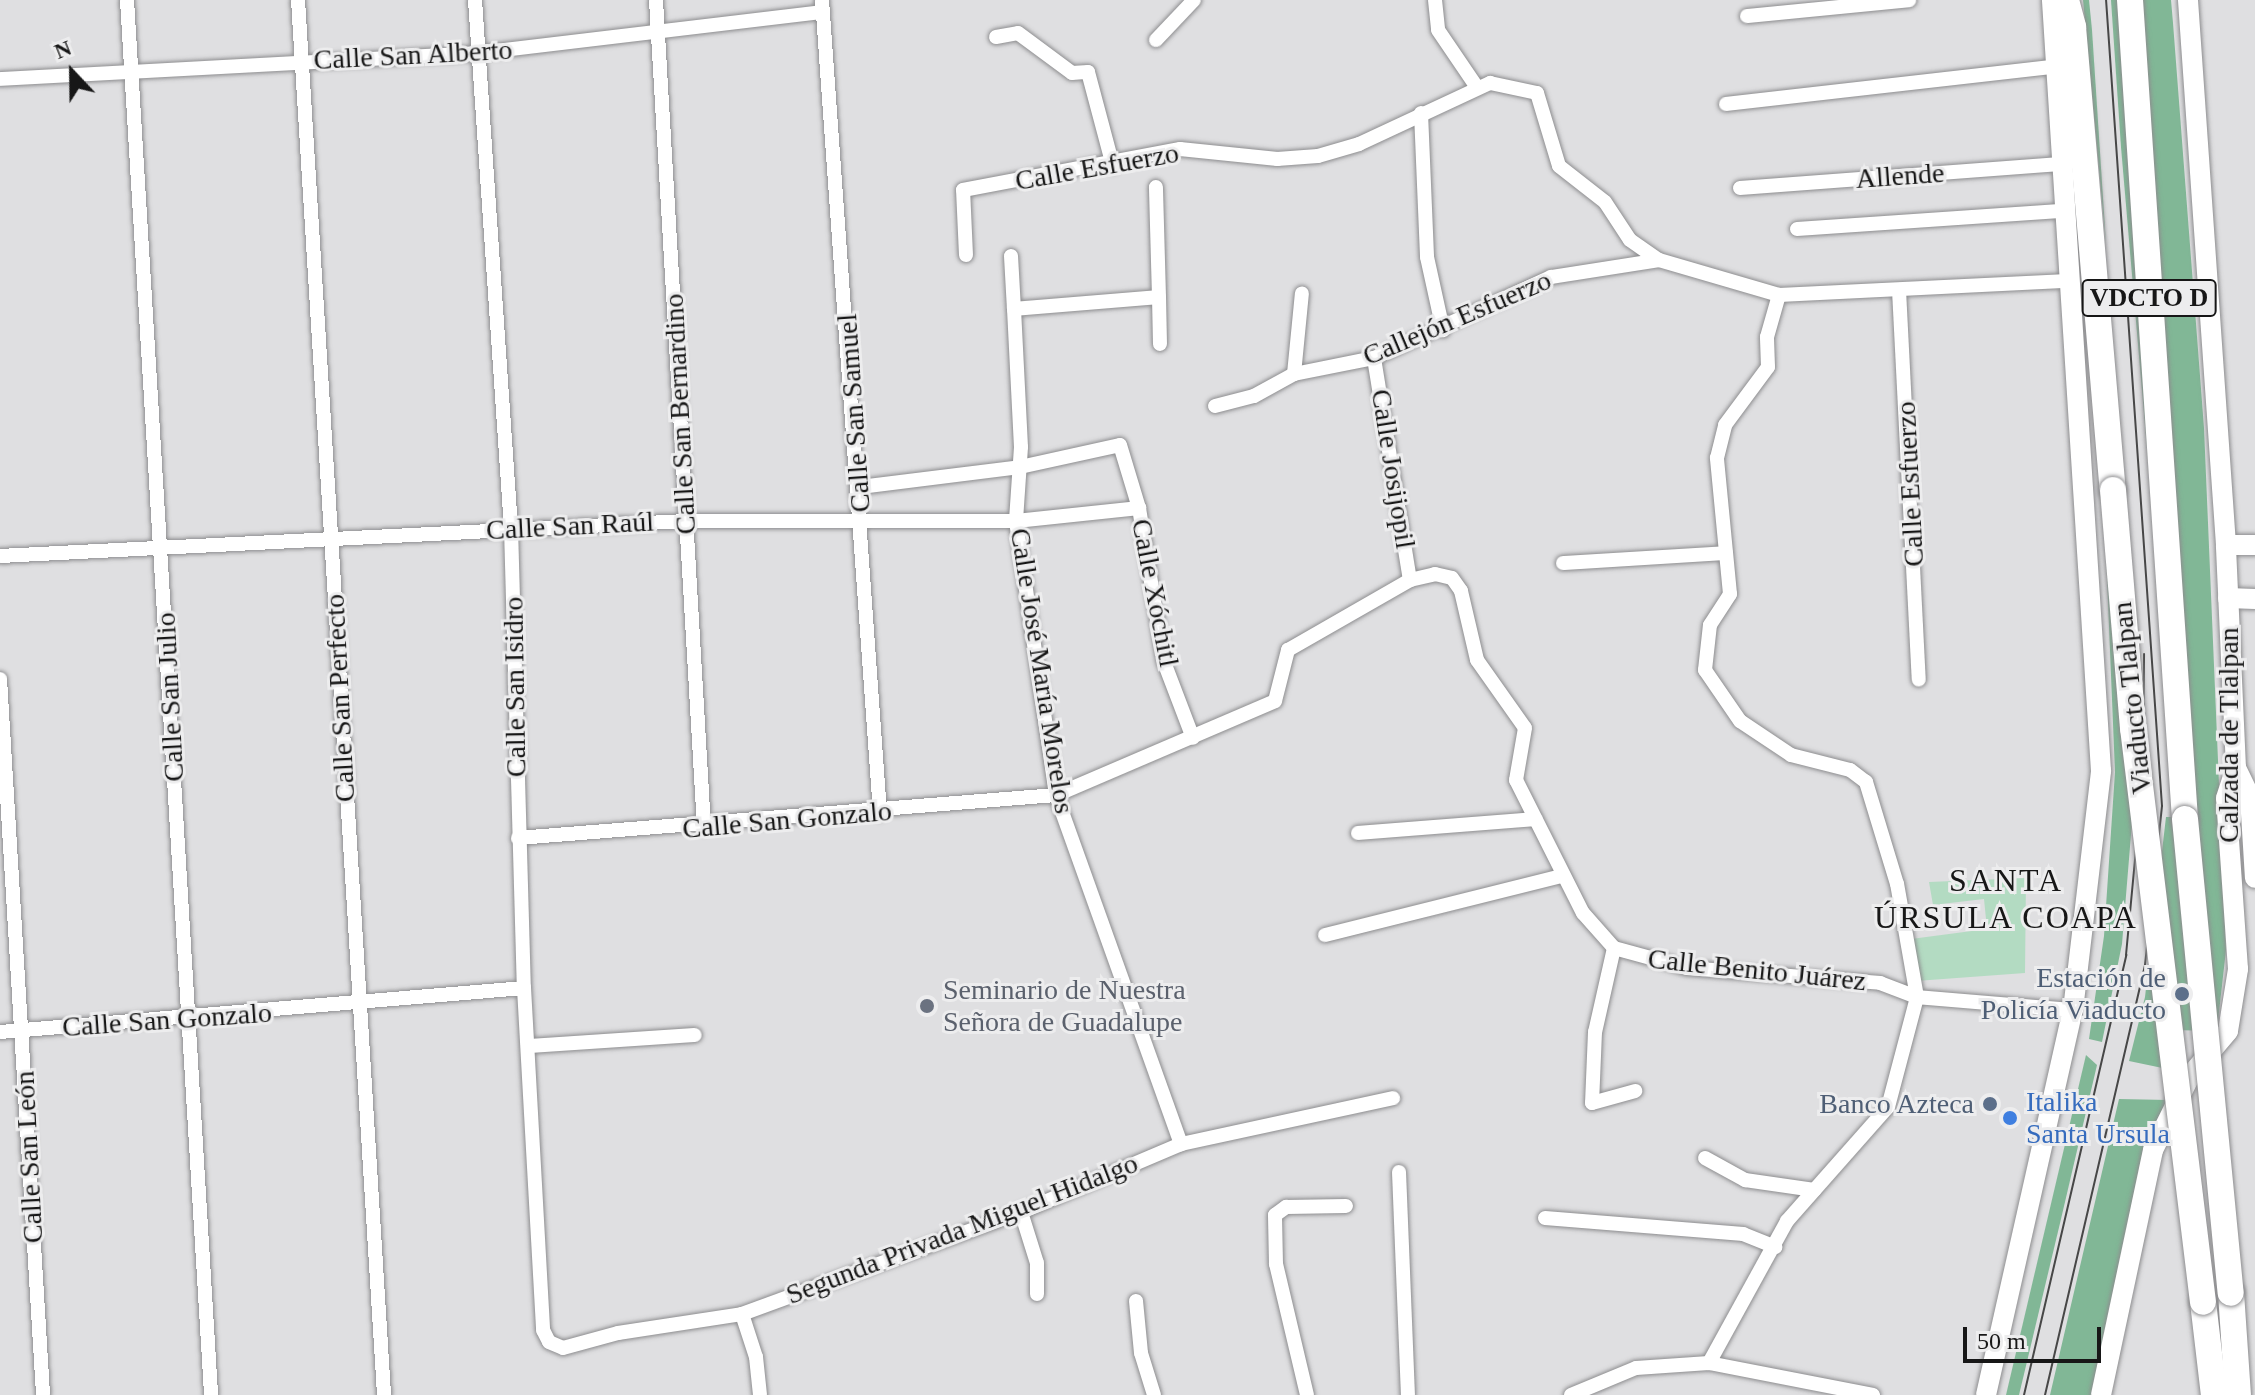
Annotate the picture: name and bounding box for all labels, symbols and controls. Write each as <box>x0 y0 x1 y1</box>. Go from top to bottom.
north arrow <box>32 32 112 112</box>
street label: Calle San Alberto <box>312 33 514 77</box>
text: N <box>51 35 75 64</box>
street label: Calle Esfuerzo <box>1013 136 1181 198</box>
street label: Allende <box>1855 156 1945 196</box>
street label: Callejón Esfuerzo <box>1358 263 1556 373</box>
road number: VDCTO D <box>2081 276 2217 320</box>
street label: Calle San Bernardino <box>657 293 703 535</box>
street label: Calle San Samuel <box>830 313 878 513</box>
street label: Calle Josijopil <box>1364 387 1422 551</box>
street label: Calle Esfuerzo <box>1889 400 1931 568</box>
street label: Calle San Raúl <box>485 505 655 547</box>
street label: Calle Xóchitl <box>1124 516 1186 670</box>
street label: Calle José María Morelos <box>1003 526 1081 816</box>
street label: Calle San Perfecto <box>318 593 362 803</box>
street label: Calle San Isidro <box>497 597 533 777</box>
street label: Viaducto Tlalpan <box>2105 600 2159 796</box>
street label: Calle San Julio <box>149 611 191 783</box>
street label: Calzada de Tlalpan <box>2212 627 2246 843</box>
street label: Calle San Gonzalo <box>681 794 893 846</box>
district label: SANTA ÚRSULA COAPA <box>1873 862 2139 937</box>
street label: Calle Benito Juárez <box>1646 942 1868 998</box>
place label: Estación de Policía Viaducto <box>1980 961 2166 1027</box>
place label: Seminario de Nuestra Señora de Guadalupe <box>943 973 1186 1039</box>
marker: Estación de Policía Viaducto <box>2173 985 2191 1003</box>
street label: Calle San Gonzalo <box>61 996 273 1044</box>
marker: Seminario de Nuestra Señora de Guadalupe <box>918 997 936 1015</box>
street label: Calle San León <box>8 1070 50 1244</box>
place label: Italika Santa Ursula <box>2026 1085 2170 1151</box>
place label: Banco Azteca <box>1818 1087 1974 1121</box>
marker: Banco Azteca <box>1981 1095 1999 1113</box>
marker: Italika Santa Ursula <box>2001 1109 2019 1127</box>
street label: Segunda Privada Miguel Hidalgo <box>781 1146 1143 1312</box>
scale bar <box>1967 1311 2105 1361</box>
text: 50 m <box>1977 1328 2026 1354</box>

